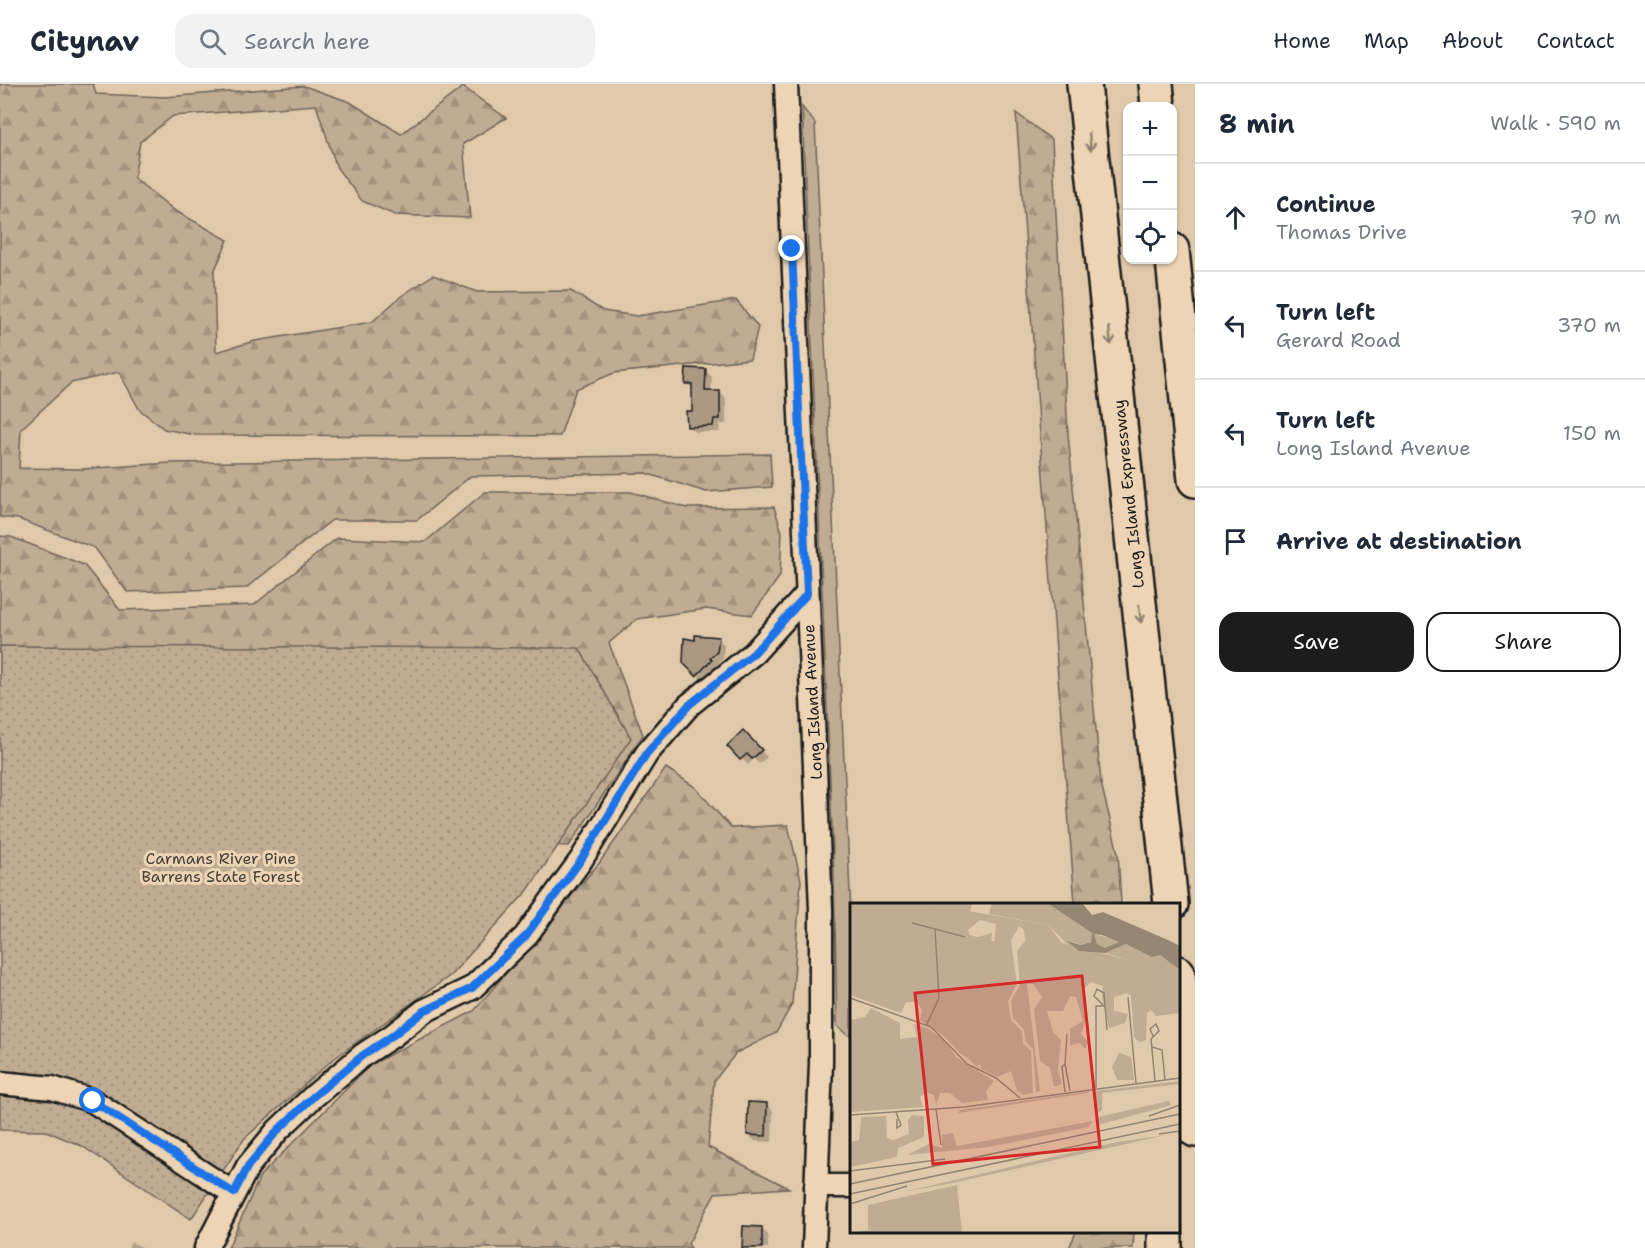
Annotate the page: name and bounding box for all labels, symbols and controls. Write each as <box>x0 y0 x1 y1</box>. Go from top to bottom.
search box <box>175 14 595 68</box>
text: Citynav <box>30 22 139 60</box>
icon: search <box>196 25 229 58</box>
text: Search here <box>244 27 370 56</box>
text: Home <box>1273 27 1331 55</box>
text: Map <box>1364 27 1409 55</box>
text: About <box>1442 27 1503 55</box>
text: Contact <box>1536 27 1615 55</box>
map controls <box>1123 102 1177 264</box>
button: + <box>1123 102 1177 156</box>
text: 8 min <box>1219 106 1295 141</box>
text: Walk · 590 m <box>1490 110 1621 136</box>
one-way arrow <box>1084 132 1095 152</box>
button: − <box>1123 156 1177 210</box>
text: Continue <box>1276 190 1376 219</box>
icon: ahead <box>1219 201 1252 234</box>
text: 70 m <box>1569 204 1621 230</box>
button: locate <box>1123 210 1177 264</box>
text: Thomas Drive <box>1276 219 1407 245</box>
route end <box>778 235 804 261</box>
text: Turn left <box>1276 298 1375 327</box>
icon: left <box>1219 309 1252 342</box>
text: 370 m <box>1557 312 1621 338</box>
one-way arrow <box>1105 326 1116 346</box>
text: Gerard Road <box>1276 327 1401 353</box>
street label: Long Island Expressway <box>1108 399 1149 589</box>
text: Turn left <box>1276 406 1375 435</box>
icon: left <box>1219 417 1252 450</box>
text: 150 m <box>1563 420 1621 446</box>
text: Long Island Avenue <box>1276 435 1471 461</box>
icon: arrive <box>1219 525 1252 558</box>
text: Arrive at destination <box>1276 527 1522 556</box>
one-way arrow <box>1135 603 1146 623</box>
button: Save <box>1219 612 1414 672</box>
button: Share <box>1426 612 1621 672</box>
street label: Long Island Avenue <box>798 624 827 780</box>
park label: Carmans River Pine Barrens State Forest <box>142 848 300 887</box>
inset map <box>850 903 1180 1233</box>
route start <box>79 1087 105 1113</box>

